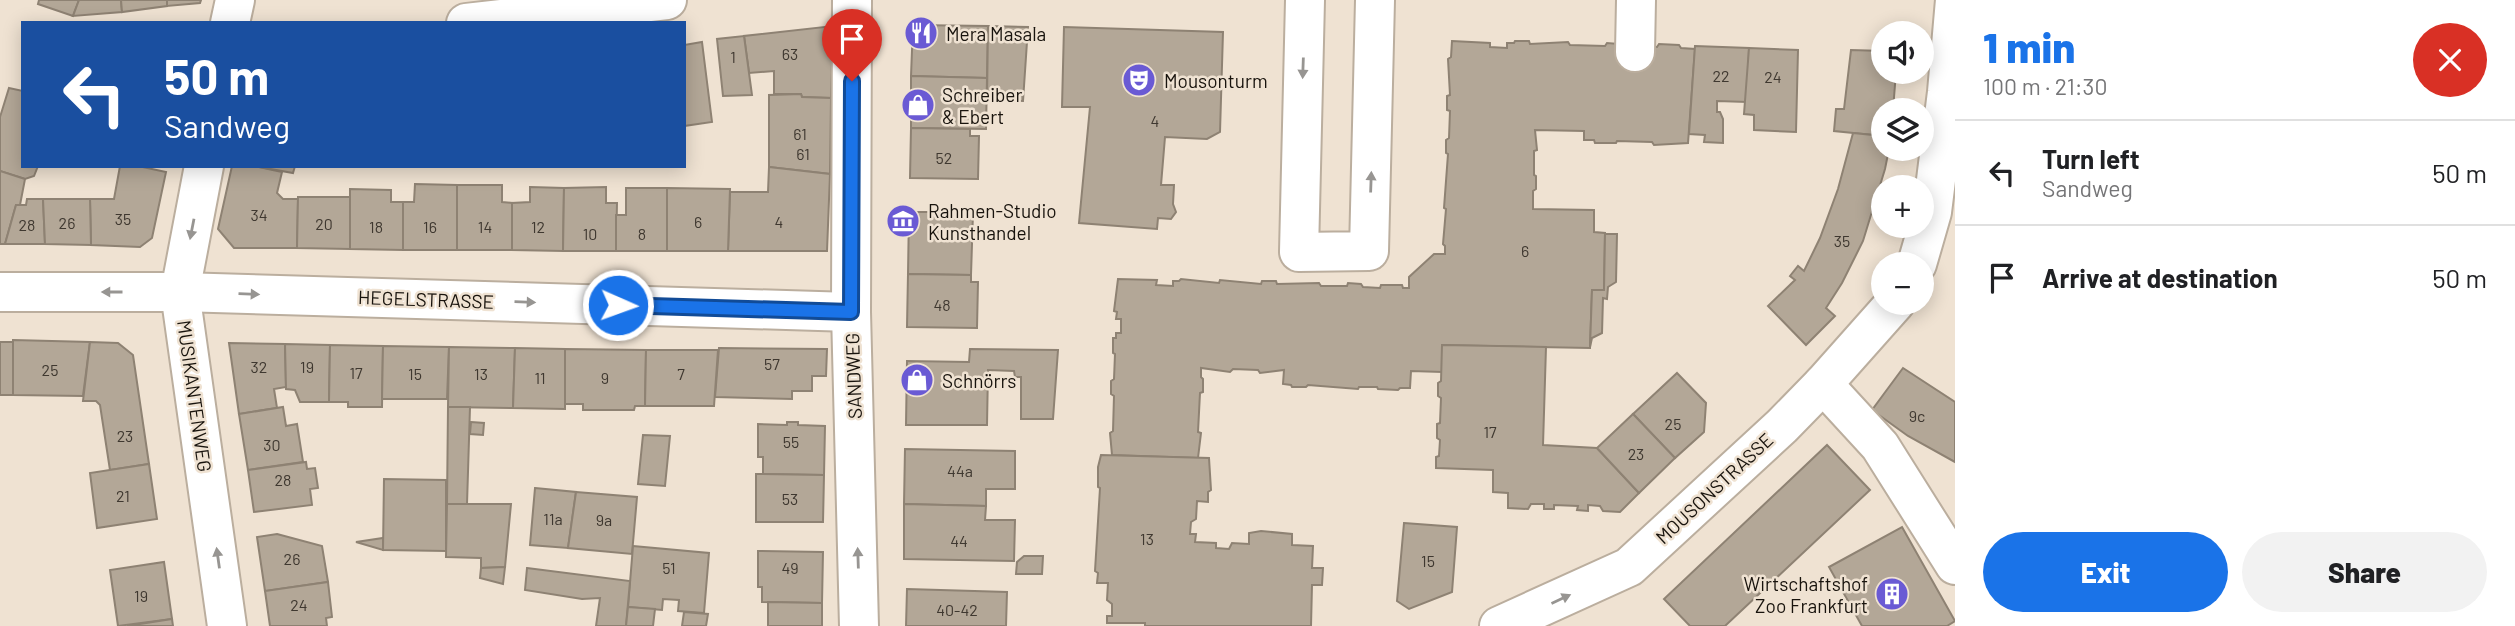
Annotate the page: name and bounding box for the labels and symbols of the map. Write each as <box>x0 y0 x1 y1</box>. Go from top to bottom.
pin <box>822 9 882 81</box>
restaurant icon: Mera Masala <box>902 14 940 52</box>
place label: Mera Masala <box>946 22 1046 45</box>
house number: 63 <box>782 44 798 63</box>
house number: 1 <box>730 47 736 66</box>
one-way arrow <box>1298 57 1309 79</box>
theatre icon: Mousonturm <box>1120 61 1158 99</box>
house number: 22 <box>1712 66 1730 85</box>
house number: 24 <box>1764 67 1782 86</box>
place label: Mousonturm <box>1164 69 1268 92</box>
place label: Schreiber & Ebert <box>942 83 1022 128</box>
shop icon: Schreiber & Ebert <box>899 86 937 124</box>
house number: 4 <box>1151 111 1159 130</box>
house number: 61 <box>793 124 807 143</box>
house number: 61 <box>796 144 810 163</box>
house number: 52 <box>936 148 952 167</box>
one-way arrow <box>1365 171 1377 193</box>
place label: Rahmen-Studio Kunsthandel <box>928 199 1057 244</box>
museum icon: Rahmen-Studio Kunsthandel <box>884 202 922 240</box>
house number: 34 <box>250 205 268 224</box>
house number: 35 <box>115 209 131 228</box>
house number: 6 <box>694 212 702 231</box>
house number: 4 <box>775 212 783 231</box>
house number: 26 <box>59 213 75 232</box>
house number: 20 <box>315 214 333 233</box>
house number: 28 <box>19 215 35 234</box>
house number: 18 <box>369 217 383 236</box>
house number: 16 <box>423 217 437 236</box>
house number: 14 <box>478 217 492 236</box>
house number: 12 <box>531 217 545 236</box>
one-way arrow <box>187 218 198 240</box>
house number: 10 <box>583 224 597 243</box>
house number: 8 <box>638 224 646 243</box>
house number: 35 <box>1834 231 1850 250</box>
house number: 6 <box>1521 241 1529 260</box>
position arrow <box>581 268 655 342</box>
street label: HEGELSTRASSE <box>358 285 494 313</box>
one-way arrow <box>101 286 123 298</box>
one-way arrow <box>238 288 260 300</box>
house number: 48 <box>933 295 951 314</box>
one-way arrow <box>514 297 536 308</box>
street label: MUSIKANTENWEG <box>173 319 217 473</box>
street label: SANDWEG <box>840 333 866 419</box>
house number: 57 <box>764 354 780 373</box>
house number: 32 <box>251 357 267 376</box>
house number: 19 <box>300 357 314 376</box>
house number: 25 <box>42 360 58 379</box>
shop icon: Schnörrs <box>898 361 936 399</box>
house number: 17 <box>349 363 363 382</box>
house number: 15 <box>408 364 422 383</box>
house number: 13 <box>474 364 488 383</box>
house number: 7 <box>677 364 685 383</box>
house number: 11 <box>534 368 546 387</box>
house number: 9 <box>601 368 609 387</box>
place label: Schnörrs <box>942 369 1016 392</box>
house number: 9c <box>1909 406 1925 425</box>
house number: 25 <box>1665 414 1681 433</box>
house number: 17 <box>1483 422 1497 441</box>
house number: 23 <box>117 426 133 445</box>
street label: MOUSONSTRASSE <box>1651 428 1777 548</box>
house number: 55 <box>783 432 799 451</box>
house number: 30 <box>263 435 281 454</box>
house number: 23 <box>1628 444 1644 463</box>
house number: 44a <box>947 461 973 480</box>
house number: 28 <box>275 470 291 489</box>
house number: 21 <box>116 486 130 505</box>
house number: 53 <box>782 489 798 508</box>
house number: 11a <box>543 509 563 528</box>
house number: 9a <box>596 510 612 529</box>
house number: 13 <box>1140 529 1154 548</box>
house number: 44 <box>950 531 968 550</box>
one-way arrow <box>212 547 223 569</box>
one-way arrow <box>852 547 863 569</box>
house number: 26 <box>284 549 300 568</box>
house number: 15 <box>1421 551 1435 570</box>
house number: 51 <box>662 558 676 577</box>
house number: 49 <box>781 558 799 577</box>
place label: Wirtschaftshof Zoo Frankfurt <box>1744 572 1868 617</box>
building icon: Wirtschaftshof Zoo Frankfurt <box>1873 575 1911 613</box>
house number: 19 <box>134 586 148 605</box>
one-way arrow <box>1551 593 1571 605</box>
house number: 24 <box>290 595 308 614</box>
house number: 40-42 <box>936 600 978 619</box>

